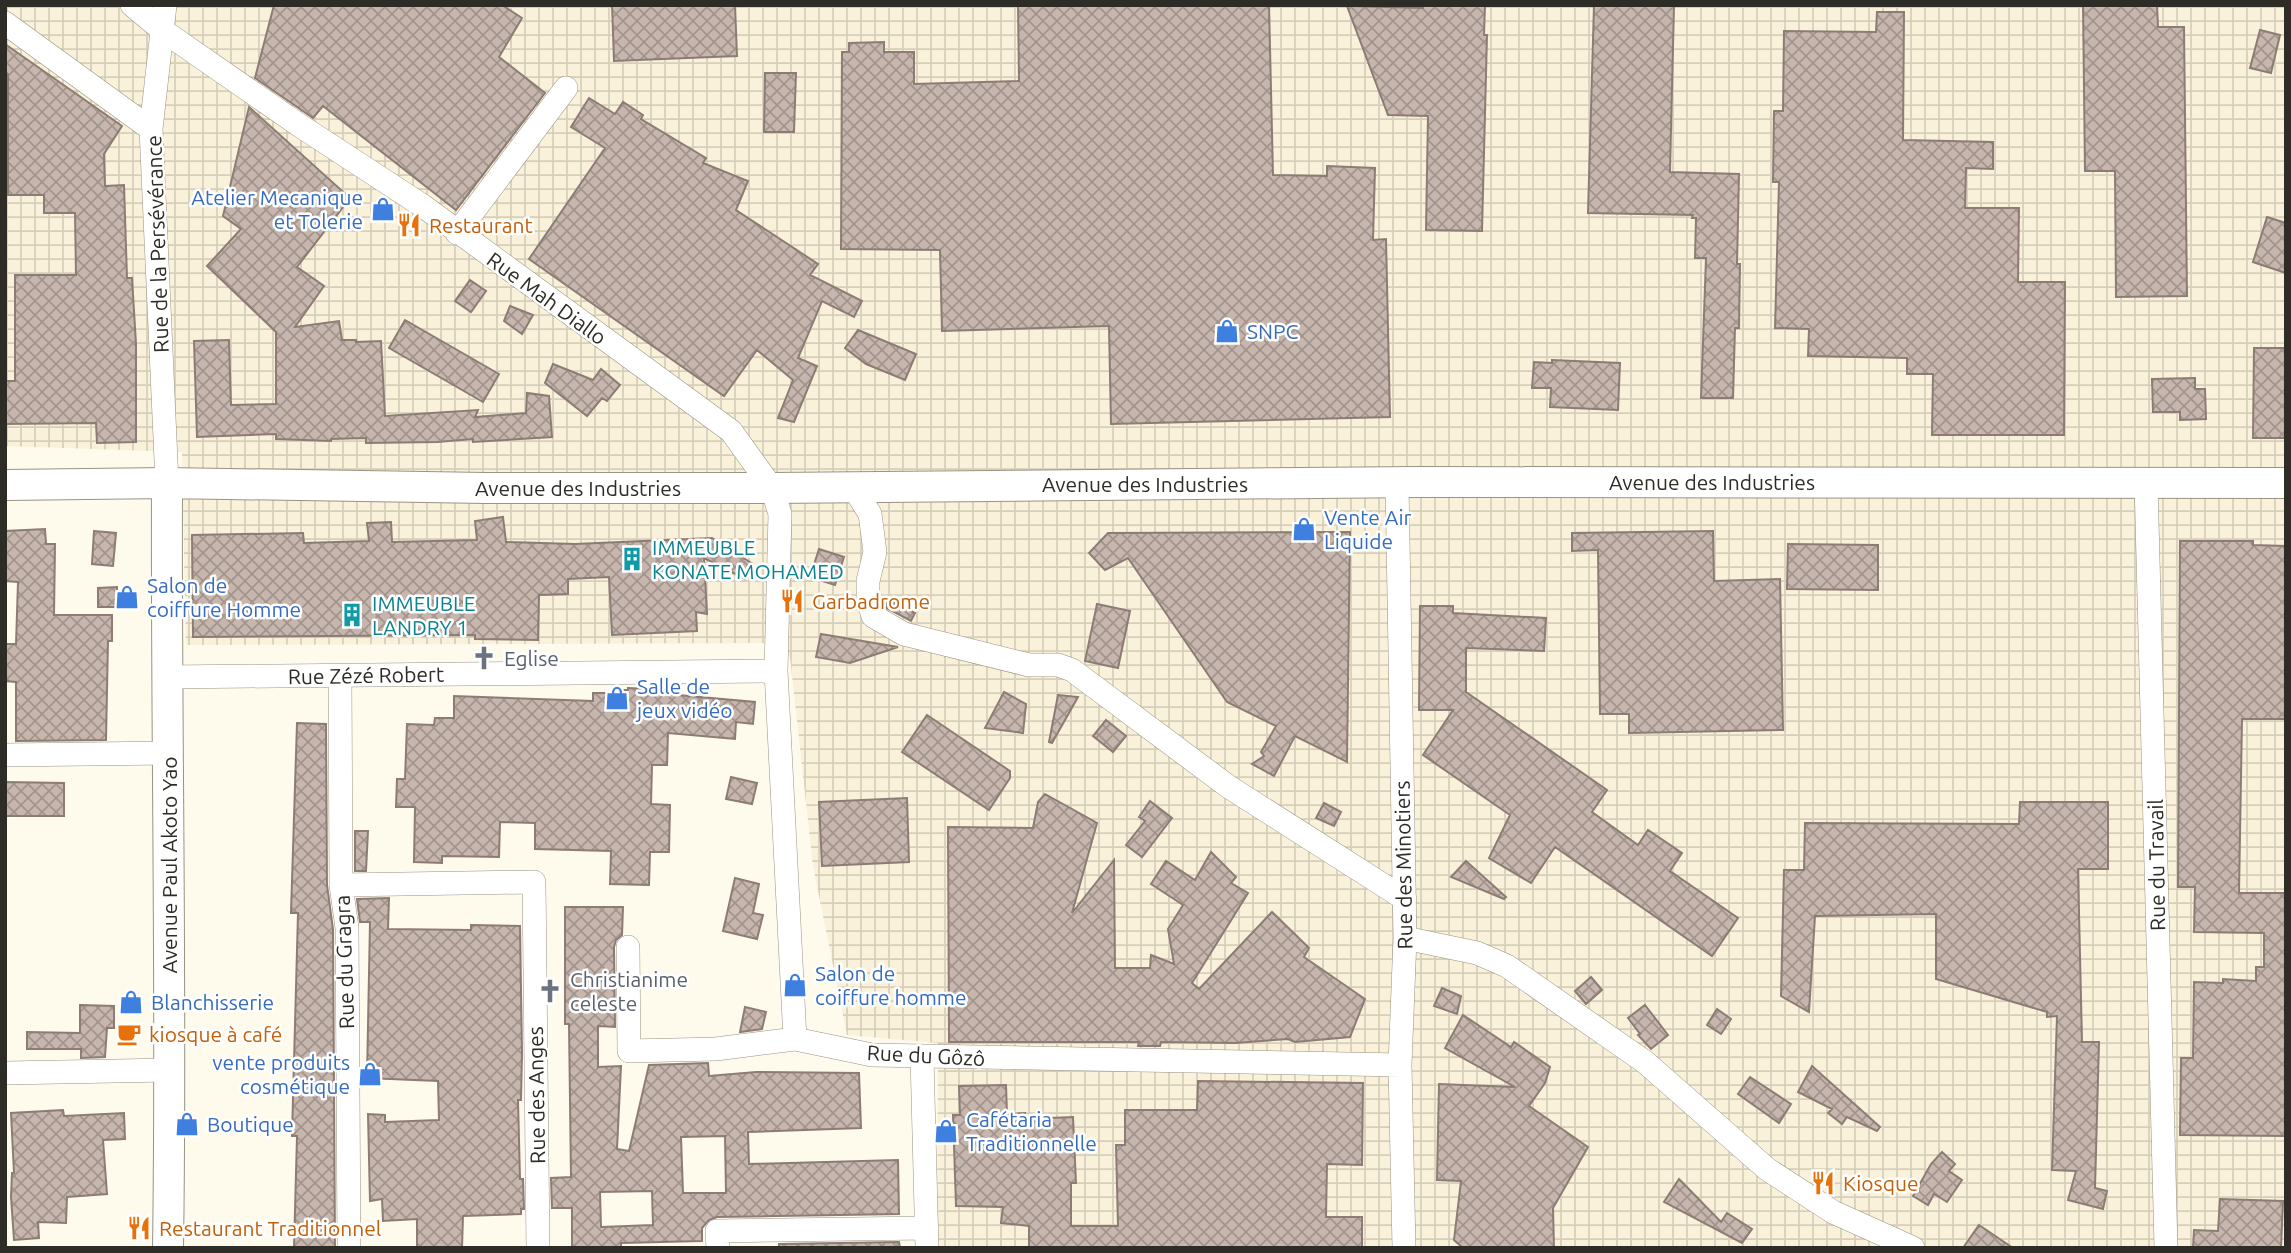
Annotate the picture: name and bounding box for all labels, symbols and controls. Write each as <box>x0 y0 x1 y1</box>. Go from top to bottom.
street label: Rue de la Persévérance <box>141 135 173 353</box>
place label: Atelier Mecanique et Tolerie <box>191 185 363 233</box>
shop icon: Atelier Mecanique et Tolerie <box>369 195 397 223</box>
restaurant icon: Restaurant <box>395 211 423 239</box>
place label: Restaurant <box>429 213 533 237</box>
street label: Rue Mah Diallo <box>483 247 611 349</box>
shop icon: SNPC <box>1213 317 1241 345</box>
place label: SNPC <box>1247 319 1299 343</box>
street label: Avenue des Industries <box>1609 470 1815 494</box>
street label: Avenue des Industries <box>1042 472 1248 496</box>
street label: Avenue des Industries <box>475 476 681 500</box>
place label: Vente Air Liquide <box>1324 505 1412 553</box>
shop icon: Vente Air Liquide <box>1290 515 1318 543</box>
place label: IMMEUBLE KONATE MOHAMED <box>652 535 844 583</box>
building icon: IMMEUBLE KONATE MOHAMED <box>618 545 646 573</box>
place label: Salon de coiffure Homme <box>147 573 301 621</box>
shop icon: Salon de coiffure Homme <box>113 583 141 611</box>
restaurant icon: Garbadrome <box>778 587 806 615</box>
place label: Garbadrome <box>812 589 930 613</box>
place label: IMMEUBLE LANDRY 1 <box>372 591 476 639</box>
building icon: IMMEUBLE LANDRY 1 <box>338 601 366 629</box>
church icon: Eglise <box>470 644 498 672</box>
place label: Eglise <box>504 646 559 670</box>
street label: Rue Zézé Robert <box>288 662 444 688</box>
place label: Salle de jeux vidéo <box>635 674 733 722</box>
shop icon: Salle de jeux vidéo <box>603 684 631 712</box>
street label: Avenue Paul Akoto Yao <box>157 757 181 973</box>
street label: Rue des Minotiers <box>1390 780 1416 950</box>
street label: Rue du Travail <box>2143 799 2169 931</box>
street label: Rue du Gragra <box>330 895 358 1029</box>
place label: Salon de coiffure homme <box>815 961 967 1009</box>
place label: Christianime celeste <box>570 967 688 1015</box>
shop icon: Salon de coiffure homme <box>781 971 809 999</box>
church icon: Christianime celeste <box>536 977 564 1005</box>
shop icon: Blanchisserie <box>117 988 145 1016</box>
place label: Blanchisserie <box>151 990 274 1014</box>
cafe icon: kiosque à café <box>115 1020 143 1048</box>
place label: kiosque à café <box>149 1022 282 1046</box>
street label: Rue des Anges <box>523 1026 549 1164</box>
street label: Rue du Gôzô <box>866 1040 986 1070</box>
place label: vente produits cosmétique <box>212 1050 350 1098</box>
shop icon: vente produits cosmétique <box>356 1060 384 1088</box>
place label: Cafétaria Traditionnelle <box>966 1107 1097 1155</box>
shop icon: Boutique <box>173 1110 201 1138</box>
place label: Boutique <box>207 1112 294 1136</box>
shop icon: Cafétaria Traditionnelle <box>932 1117 960 1145</box>
restaurant icon: Kiosque <box>1809 1169 1837 1197</box>
place label: Kiosque <box>1843 1171 1919 1195</box>
restaurant icon: Restaurant Traditionnel <box>125 1214 153 1242</box>
place label: Restaurant Traditionnel <box>159 1216 381 1240</box>

